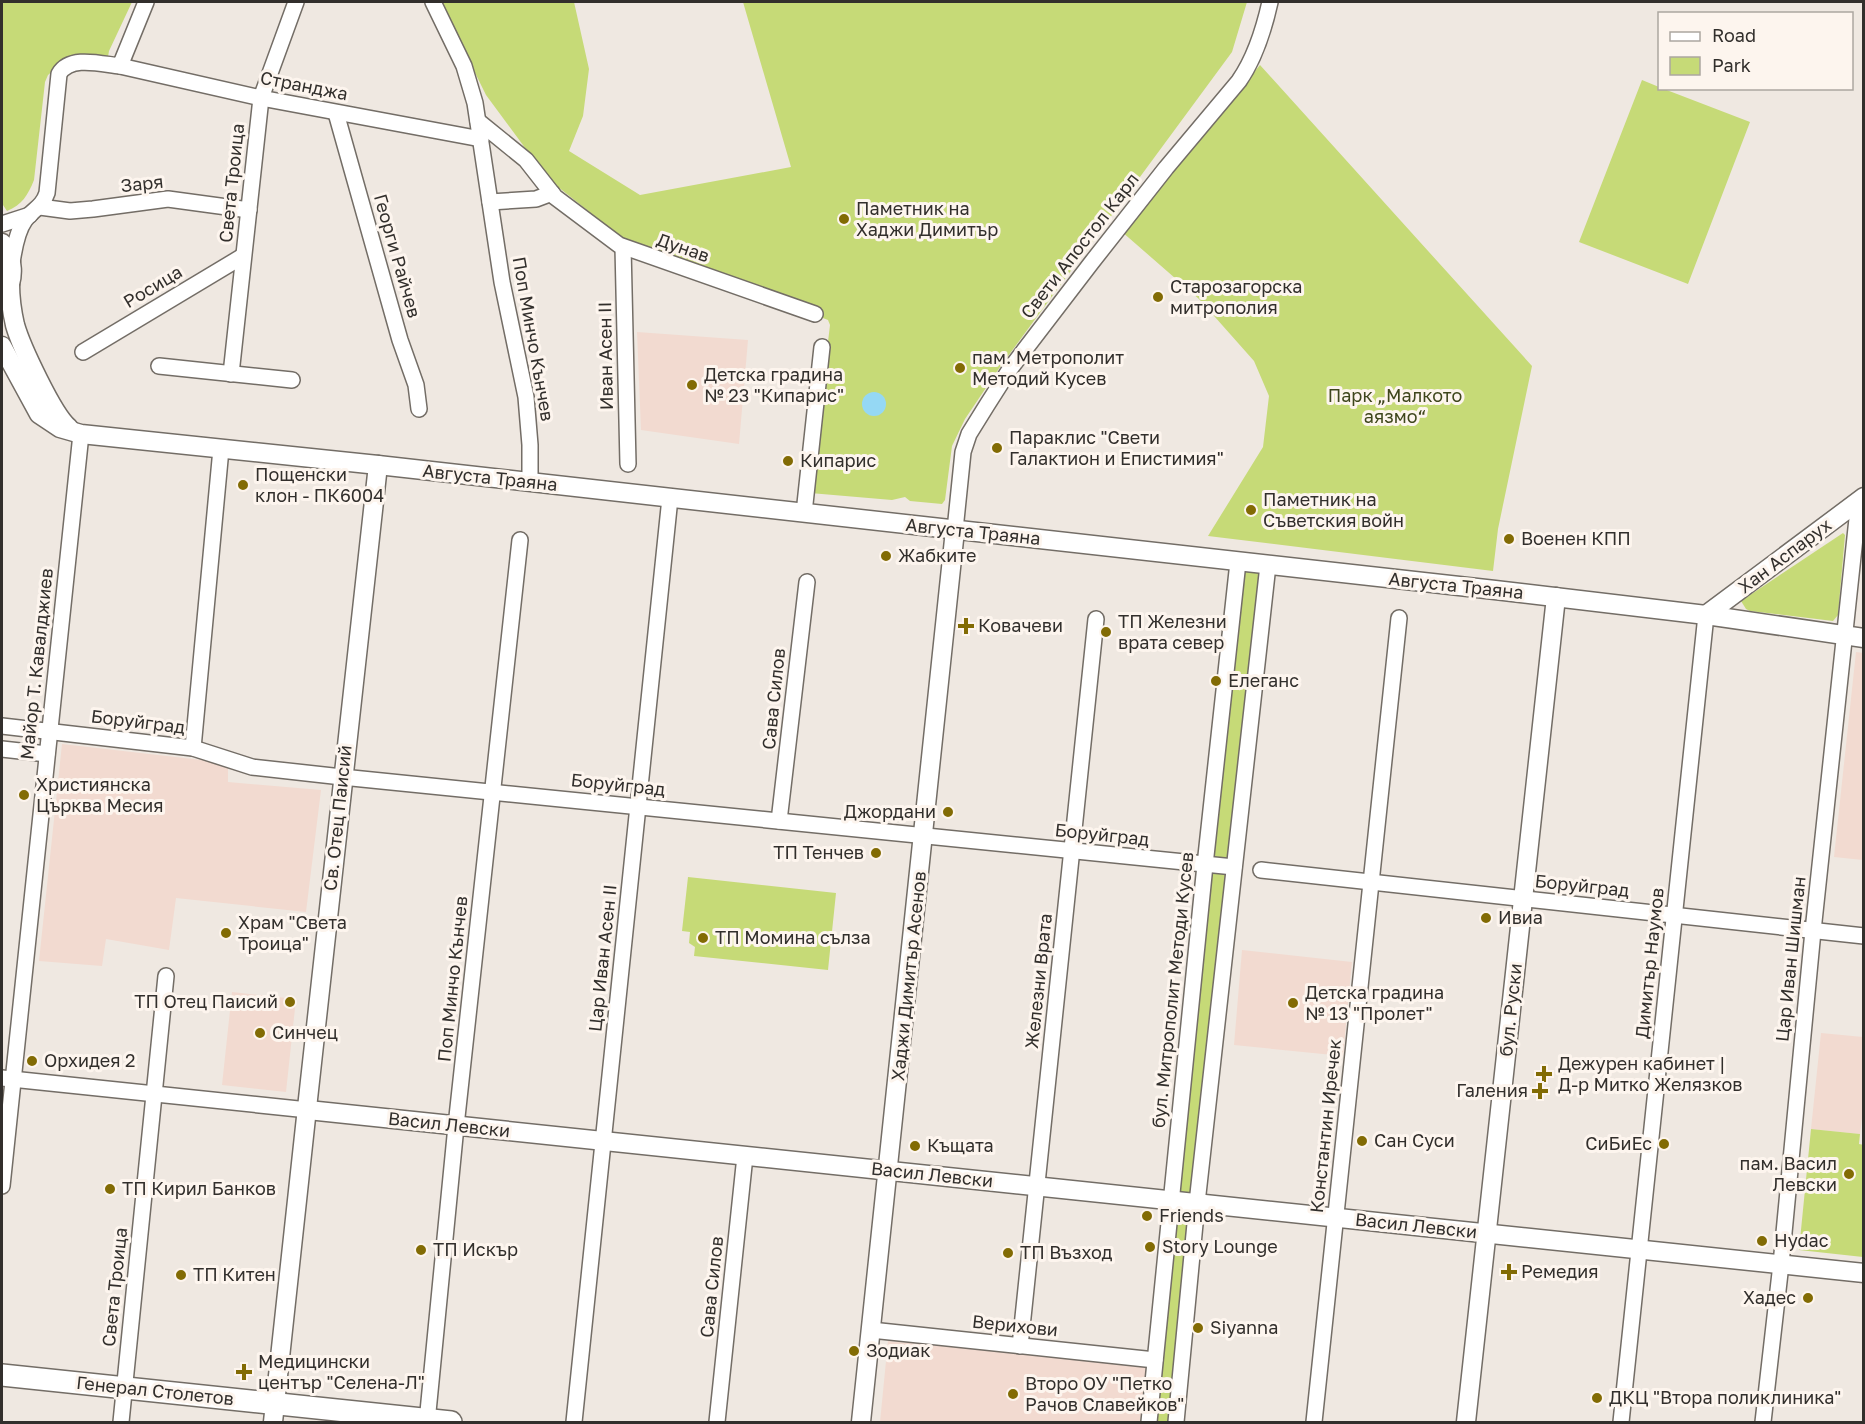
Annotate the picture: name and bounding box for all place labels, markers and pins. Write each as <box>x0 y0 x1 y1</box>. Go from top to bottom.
place label: Паметник на Хаджи Димитър <box>856 197 998 240</box>
marker: Паметник на Хаджи Димитър <box>837 212 851 226</box>
place label: Старозагорска митрополия <box>1170 275 1302 318</box>
marker: Старозагорска митрополия <box>1151 290 1165 304</box>
place label: пам. Метрополит Методий Кусев <box>972 346 1124 389</box>
marker: пам. Метрополит Методий Кусев <box>953 361 967 375</box>
place label: Детска градина № 23 "Кипарис" <box>704 363 844 406</box>
marker: Детска градина № 23 "Кипарис" <box>685 378 699 392</box>
place label: Параклис "Свети Галактион и Епистимия" <box>1009 426 1224 469</box>
marker: Параклис "Свети Галактион и Епистимия" <box>990 441 1004 455</box>
place label: Кипарис <box>800 449 877 471</box>
marker: Кипарис <box>781 454 795 468</box>
place label: Пощенски клон - ПК6004 <box>255 463 384 506</box>
marker: Пощенски клон - ПК6004 <box>236 478 250 492</box>
place label: Паметник на Съветския войн <box>1263 488 1404 531</box>
marker: Паметник на Съветския войн <box>1244 503 1258 517</box>
place label: Военен КПП <box>1521 527 1631 549</box>
marker: Военен КПП <box>1502 532 1516 546</box>
place label: Жабките <box>898 544 976 566</box>
marker: Жабките <box>879 549 893 563</box>
place label: ТП Железни врата север <box>1118 610 1227 653</box>
place label: Ковачеви <box>978 614 1063 636</box>
marker: Ковачеви <box>959 619 973 633</box>
marker: ТП Железни врата север <box>1099 625 1113 639</box>
place label: Елеганс <box>1228 669 1299 691</box>
marker: Елеганс <box>1209 674 1223 688</box>
place label: Християнска Църква Месия <box>36 773 164 816</box>
marker: Християнска Църква Месия <box>17 788 31 802</box>
place label: Джордани <box>844 800 936 822</box>
marker: Джордани <box>941 805 955 819</box>
place label: ТП Тенчев <box>773 841 864 863</box>
marker: ТП Тенчев <box>869 846 883 860</box>
place label: Ивиа <box>1498 906 1543 928</box>
place label: Храм "Света Троица" <box>238 911 347 954</box>
marker: Ивиа <box>1479 911 1493 925</box>
marker: Храм "Света Троица" <box>219 926 233 940</box>
place label: ТП Момина сълза <box>715 926 871 948</box>
marker: ТП Момина сълза <box>696 931 710 945</box>
place label: Детска градина № 13 "Пролет" <box>1305 981 1444 1024</box>
place label: ТП Отец Паисий <box>134 990 278 1012</box>
marker: ТП Отец Паисий <box>283 995 297 1009</box>
marker: Детска градина № 13 "Пролет" <box>1286 996 1300 1010</box>
place label: Синчец <box>272 1021 338 1043</box>
marker: Синчец <box>253 1026 267 1040</box>
place label: Орхидея 2 <box>44 1049 135 1071</box>
place label: Дежурен кабинет | Д-р Митко Желязков <box>1558 1052 1743 1095</box>
marker: Орхидея 2 <box>25 1054 39 1068</box>
marker: Дежурен кабинет | Д-р Митко Желязков <box>1535 1065 1553 1083</box>
place label: Галения <box>1456 1079 1528 1101</box>
marker: Галения <box>1533 1084 1547 1098</box>
place label: Сан Суси <box>1374 1129 1455 1151</box>
place label: СиБиЕс <box>1585 1132 1652 1154</box>
place label: Къщата <box>927 1134 994 1156</box>
marker: Сан Суси <box>1355 1134 1369 1148</box>
marker: СиБиЕс <box>1657 1137 1671 1151</box>
marker: Къщата <box>908 1139 922 1153</box>
place label: пам. Васил Левски <box>1740 1152 1837 1195</box>
marker: пам. Васил Левски <box>1842 1167 1856 1181</box>
place label: ТП Кирил Банков <box>122 1177 276 1199</box>
marker: ТП Кирил Банков <box>103 1182 117 1196</box>
place label: Friends <box>1159 1204 1224 1226</box>
marker: Friends <box>1140 1209 1154 1223</box>
place label: Hydac <box>1774 1229 1829 1251</box>
marker: Hydac <box>1755 1234 1769 1248</box>
place label: Story Lounge <box>1162 1235 1278 1257</box>
place label: ТП Искър <box>433 1238 518 1260</box>
marker: Story Lounge <box>1143 1240 1157 1254</box>
place label: ТП Възход <box>1020 1241 1113 1263</box>
marker: ТП Искър <box>414 1243 428 1257</box>
marker: ТП Възход <box>1001 1246 1015 1260</box>
place label: Ремедия <box>1521 1260 1598 1282</box>
place label: ТП Китен <box>193 1263 276 1285</box>
marker: Ремедия <box>1502 1265 1516 1279</box>
marker: ТП Китен <box>174 1268 188 1282</box>
place label: Хадес <box>1743 1286 1796 1308</box>
marker: Хадес <box>1801 1291 1815 1305</box>
place label: Siyanna <box>1210 1316 1278 1338</box>
marker: Siyanna <box>1191 1321 1205 1335</box>
place label: Зодиак <box>866 1339 931 1361</box>
marker: Зодиак <box>847 1344 861 1358</box>
place label: Медицински център "Селена-Л" <box>258 1350 425 1393</box>
marker: Медицински център "Селена-Л" <box>235 1363 253 1381</box>
place label: Второ ОУ "Петко Рачов Славейков" <box>1025 1372 1184 1415</box>
place label: ДКЦ "Втора поликлиника" <box>1609 1386 1841 1408</box>
marker: Второ ОУ "Петко Рачов Славейков" <box>1006 1387 1020 1401</box>
marker: ДКЦ "Втора поликлиника" <box>1590 1391 1604 1405</box>

